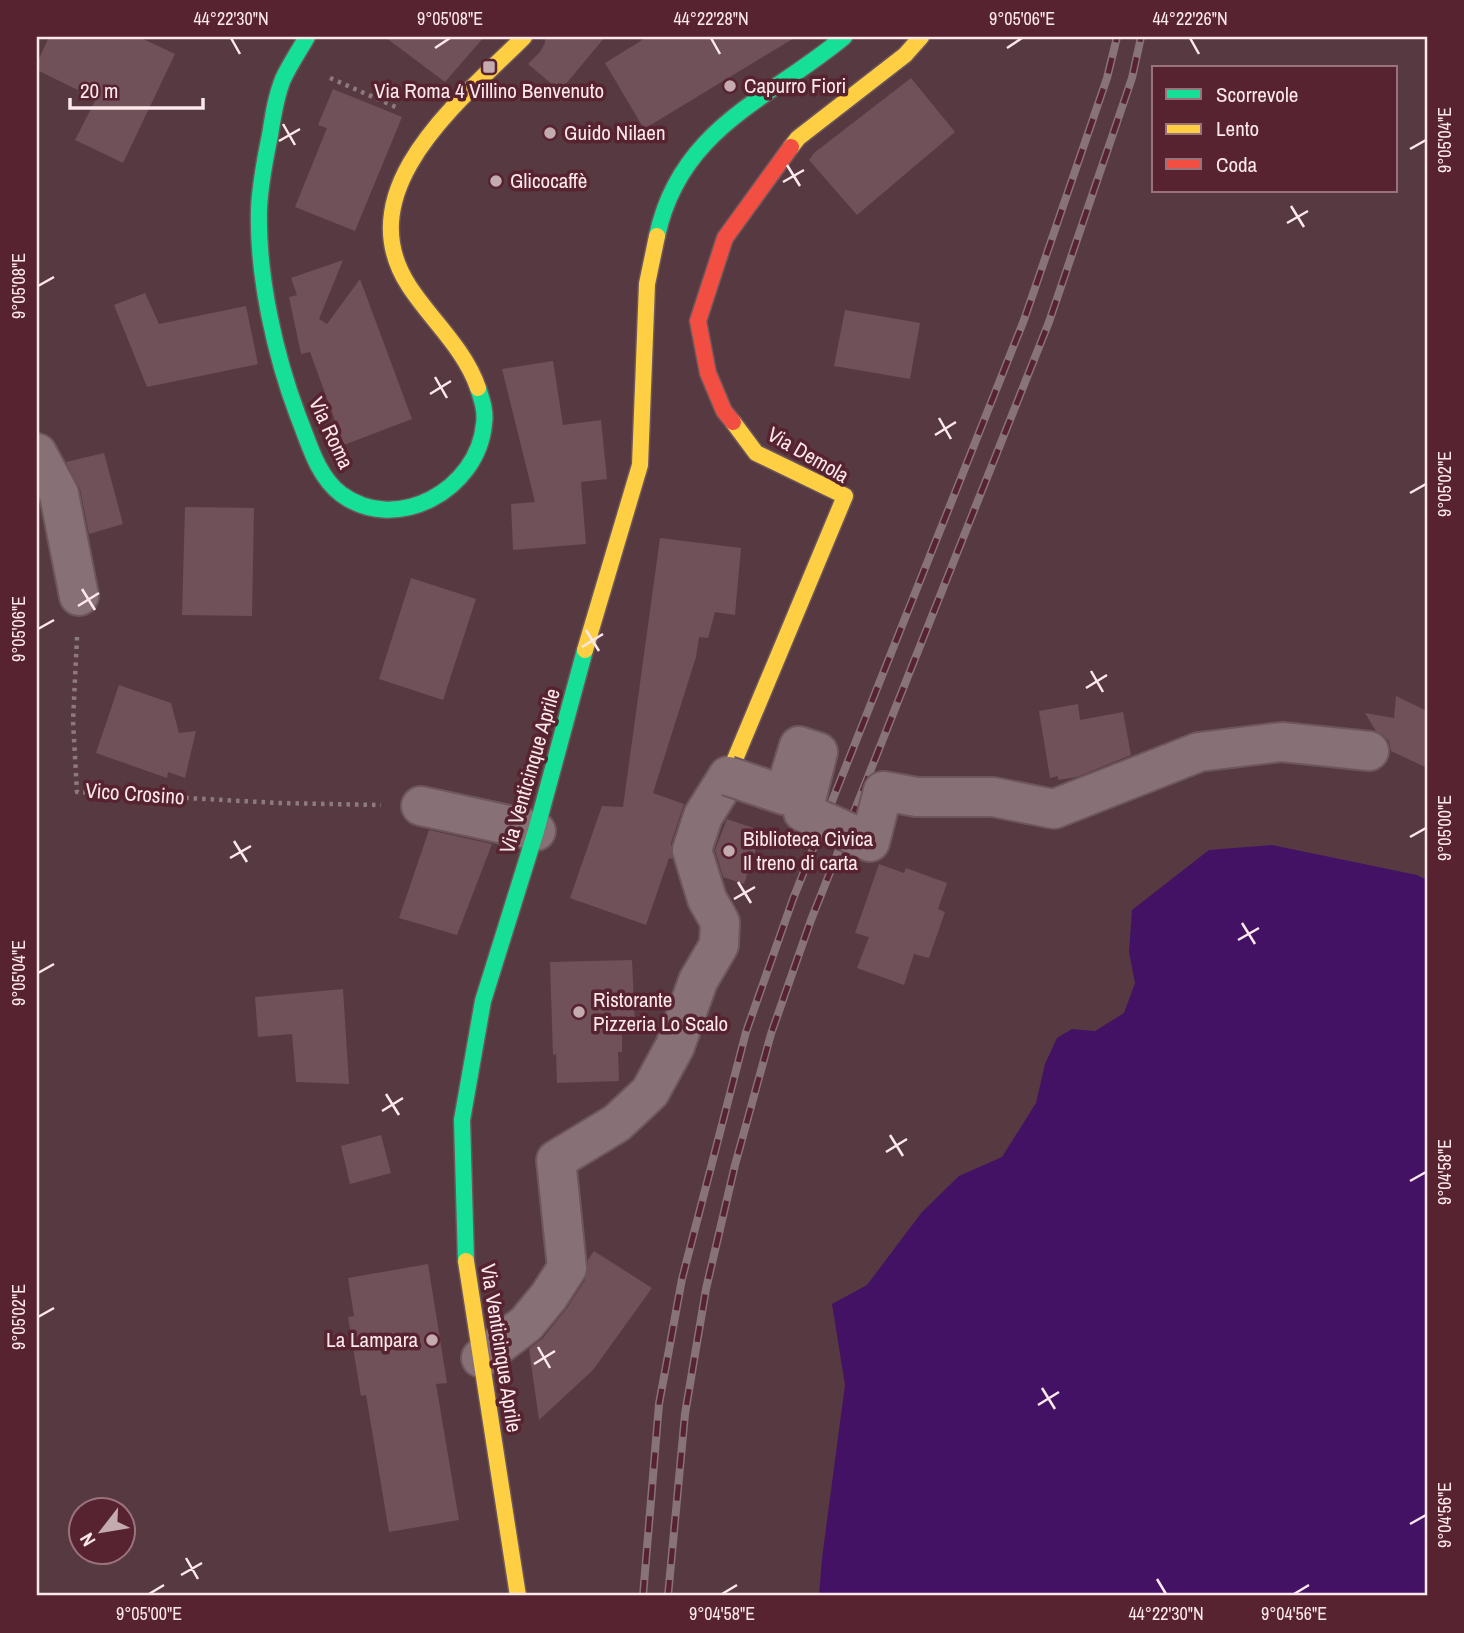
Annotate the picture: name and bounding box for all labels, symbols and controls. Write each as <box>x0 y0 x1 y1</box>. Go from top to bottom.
text: 44°22'30"N <box>193 6 269 31</box>
text: 9°05'08"E <box>417 6 483 31</box>
text: 44°22'28"N <box>673 6 749 31</box>
text: 9°05'06"E <box>989 6 1055 31</box>
text: 44°22'26"N <box>1152 6 1228 31</box>
marker: Via Roma 4 Villino Benvenuto <box>481 59 497 75</box>
scale bar <box>70 66 203 110</box>
legend <box>1152 66 1398 192</box>
place label: Capurro Fiori <box>744 71 846 100</box>
text: 20 m <box>80 76 118 105</box>
place label: Via Roma 4 Villino Benvenuto <box>374 76 604 105</box>
marker: Capurro Fiori <box>722 78 738 94</box>
text: Scorrevole <box>1216 80 1298 109</box>
text: 9°05'04"E <box>1432 107 1457 173</box>
text: Lento <box>1216 114 1259 143</box>
place label: Guido Nilaen <box>564 118 665 147</box>
marker: Guido Nilaen <box>542 125 558 141</box>
text: Coda <box>1216 150 1258 179</box>
place label: Glicocaffè <box>510 166 587 195</box>
marker: Glicocaffè <box>488 173 504 189</box>
text: 9°05'08"E <box>6 253 31 319</box>
street label: Via Roma <box>302 392 361 474</box>
street label: Via Demola <box>762 420 855 490</box>
text: 9°05'02"E <box>1432 451 1457 517</box>
text: 9°05'06"E <box>6 596 31 662</box>
street label: Via Venticinque Aprile <box>492 685 567 857</box>
street label: Vico Crosino <box>85 776 186 811</box>
text: 9°05'00"E <box>1432 795 1457 861</box>
place label: Biblioteca Civica Il treno di carta <box>743 824 874 877</box>
marker: Biblioteca Civica Il treno di carta <box>721 843 737 859</box>
text: 9°05'04"E <box>6 940 31 1006</box>
place label: Ristorante Pizzeria Lo Scalo <box>593 985 728 1038</box>
marker: Ristorante Pizzeria Lo Scalo <box>571 1004 587 1020</box>
text: 9°04'58"E <box>1432 1139 1457 1205</box>
street label: Via Venticinque Aprile <box>474 1262 529 1434</box>
text: 9°05'02"E <box>6 1284 31 1350</box>
place label: La Lampara <box>326 1325 418 1354</box>
marker: La Lampara <box>424 1332 440 1348</box>
text: 9°04'56"E <box>1432 1482 1457 1548</box>
north arrow <box>66 1496 136 1566</box>
text: N <box>73 1528 101 1551</box>
text: 9°05'00"E <box>116 1601 182 1626</box>
text: 9°04'58"E <box>689 1601 755 1626</box>
text: 44°22'30"N <box>1128 1601 1204 1626</box>
text: 9°04'56"E <box>1261 1601 1327 1626</box>

